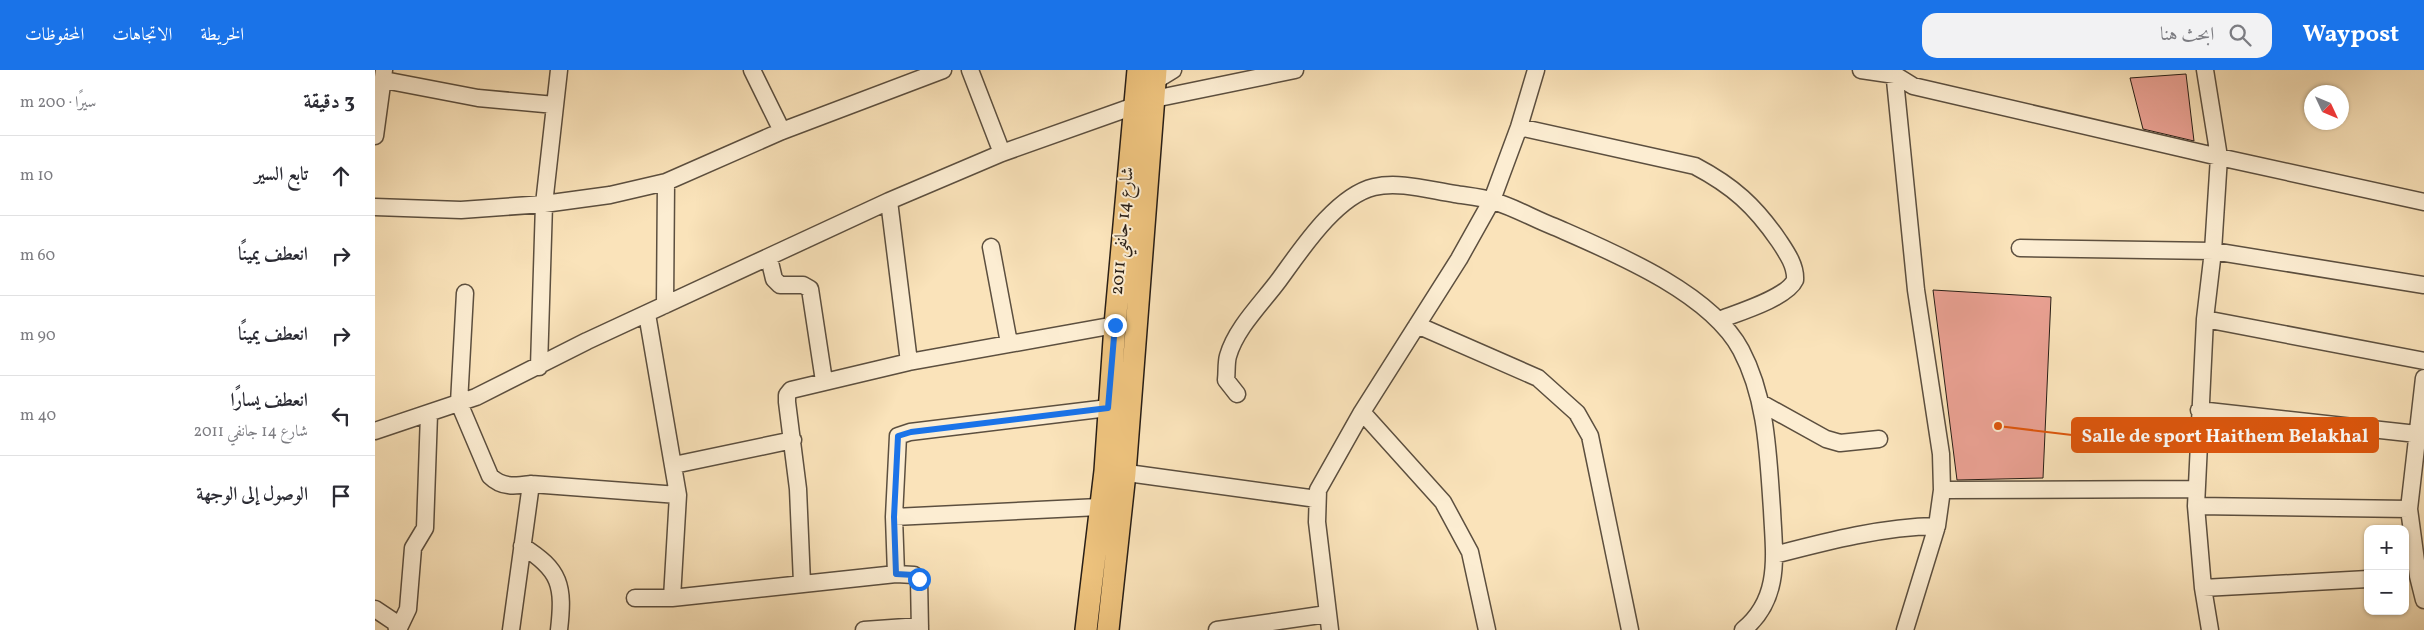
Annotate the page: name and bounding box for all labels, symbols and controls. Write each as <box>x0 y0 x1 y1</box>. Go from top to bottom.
search box <box>1922 13 2272 58</box>
text: Waypost <box>2302 18 2399 52</box>
icon: search <box>2226 21 2254 49</box>
text: ابحث هنا <box>2160 22 2214 48</box>
text: المحفوظات <box>25 23 84 48</box>
text: الاتجاهات <box>112 23 172 48</box>
text: الخريطة <box>200 23 244 48</box>
north arrow <box>2304 85 2349 130</box>
text: 3 دقيقة <box>303 88 355 117</box>
text: سيرًا · 200 m <box>20 92 96 114</box>
text: تابع السير <box>255 162 308 188</box>
icon: ahead <box>327 162 355 190</box>
text: 10 m <box>20 165 53 187</box>
street label: شارع 14 جانفي 2011 <box>1105 166 1145 297</box>
text: انعطف يمينًا <box>238 242 308 268</box>
icon: right <box>327 242 355 270</box>
text: 60 m <box>20 245 55 267</box>
route end <box>1104 314 1127 337</box>
text: انعطف يمينًا <box>238 322 308 348</box>
icon: right <box>327 322 355 350</box>
text: 90 m <box>20 325 56 347</box>
text: انعطف يسارًا <box>230 388 308 414</box>
icon: left <box>327 402 355 430</box>
text: 40 m <box>20 405 56 427</box>
callout: Salle de sport Haithem Belakhal <box>2072 418 2378 452</box>
text: شارع 14 جانفي 2011 <box>194 421 308 443</box>
text: Salle de sport Haithem Belakhal <box>2082 424 2368 450</box>
text: الوصول إلى الوجهة <box>196 482 308 508</box>
icon: arrive <box>327 482 355 510</box>
map controls <box>2364 525 2409 615</box>
button: + <box>2364 525 2409 570</box>
route start <box>908 568 931 591</box>
button: − <box>2364 570 2409 615</box>

